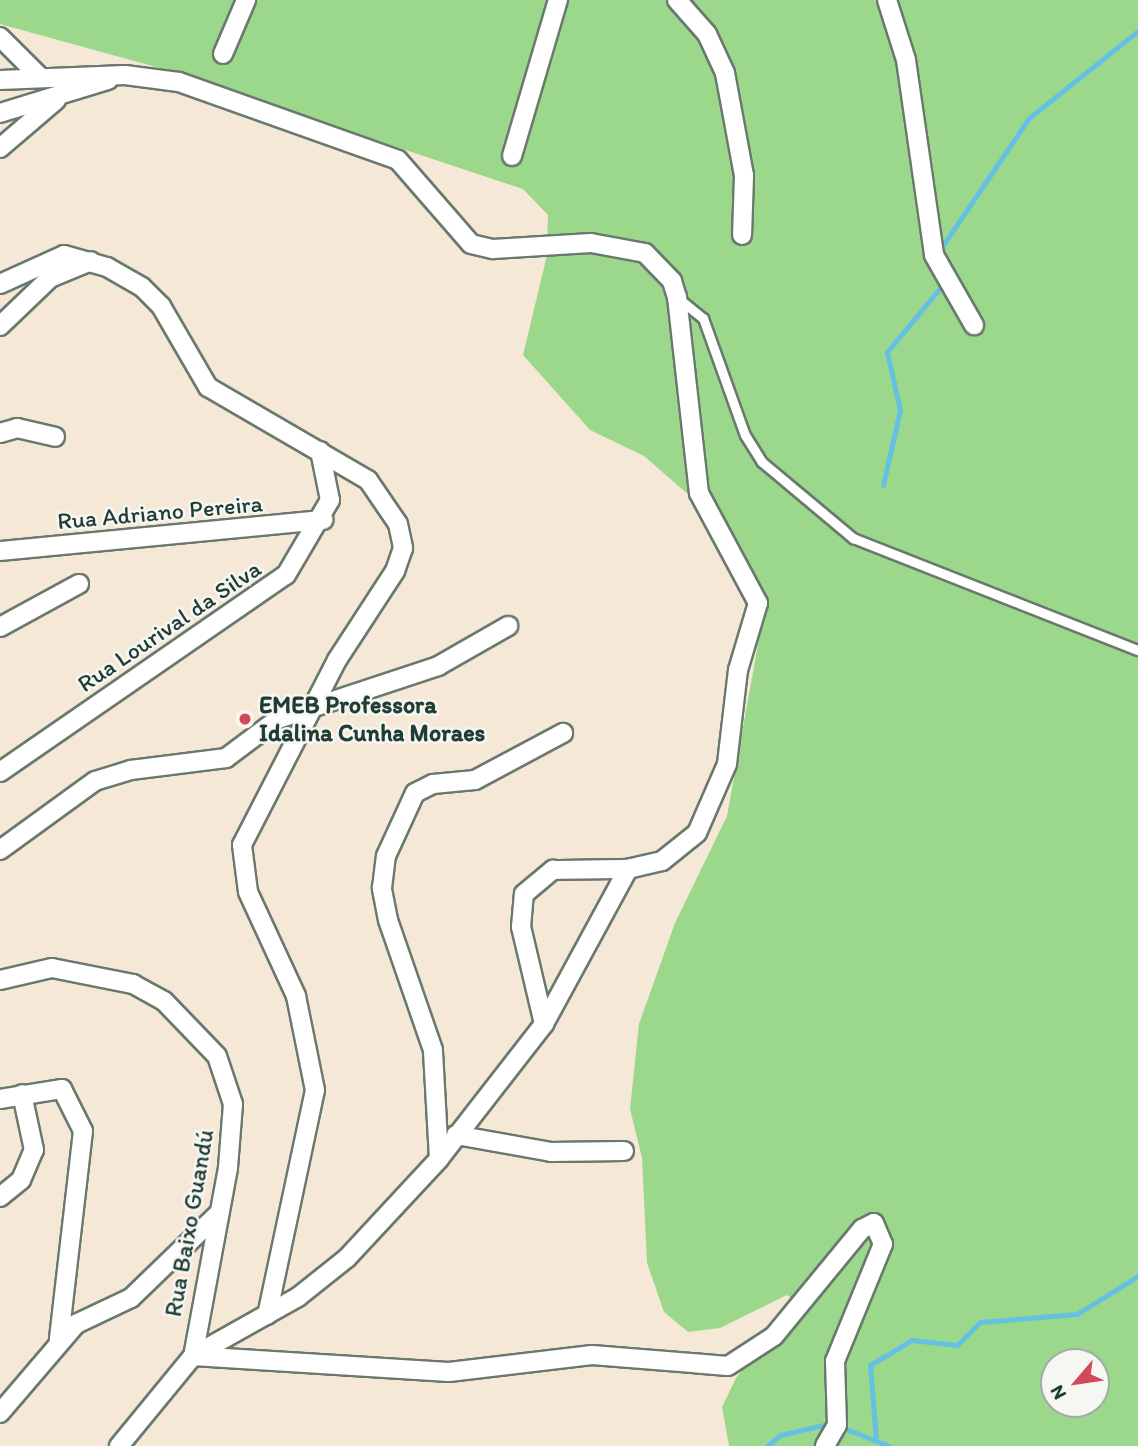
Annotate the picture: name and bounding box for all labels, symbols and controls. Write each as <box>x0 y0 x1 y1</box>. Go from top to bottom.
street label: Rua Adriano Pereira <box>57 489 263 535</box>
street label: Rua Lourival da Silva <box>72 554 266 698</box>
place label: EMEB Professora Idalina Cunha Moraes <box>259 691 484 747</box>
marker: EMEB Professora Idalina Cunha Moraes <box>237 711 253 727</box>
street label: Rua Baixo Guandú <box>158 1127 220 1319</box>
north arrow <box>1040 1348 1110 1418</box>
text: N <box>1045 1381 1071 1404</box>

